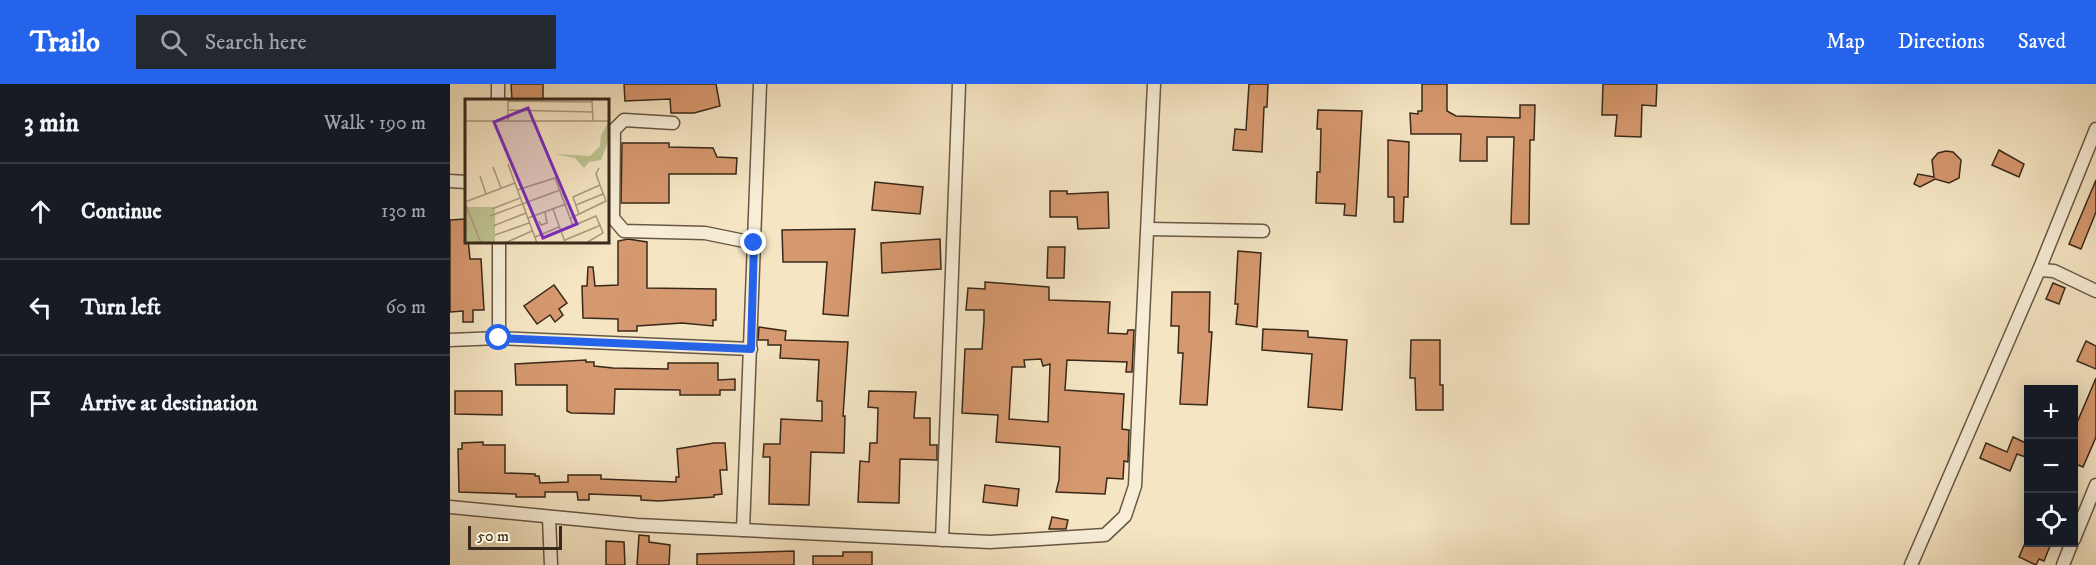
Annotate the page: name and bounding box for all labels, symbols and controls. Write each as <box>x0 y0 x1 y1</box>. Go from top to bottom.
search box <box>136 15 556 69</box>
text: Trailo <box>30 25 100 60</box>
icon: search <box>157 26 190 59</box>
text: Search here <box>205 29 307 56</box>
text: Map <box>1826 29 1865 55</box>
text: Directions <box>1898 29 1985 55</box>
text: Saved <box>2018 29 2066 55</box>
inset map <box>465 99 609 243</box>
text: 3 min <box>24 107 79 140</box>
text: Walk · 190 m <box>324 111 426 136</box>
icon: ahead <box>24 195 57 228</box>
text: Continue <box>81 198 162 225</box>
text: 130 m <box>381 199 426 224</box>
route end <box>740 229 766 255</box>
icon: left <box>24 291 57 324</box>
text: Turn left <box>81 294 161 321</box>
text: 60 m <box>386 295 426 320</box>
route start <box>485 324 511 350</box>
map controls <box>2024 385 2078 547</box>
button: + <box>2024 385 2078 439</box>
icon: arrive <box>24 387 57 420</box>
text: Arrive at destination <box>81 390 258 417</box>
button: − <box>2024 439 2078 493</box>
button: locate <box>2024 493 2078 547</box>
scale bar <box>468 523 562 550</box>
text: 50 m <box>477 526 509 546</box>

